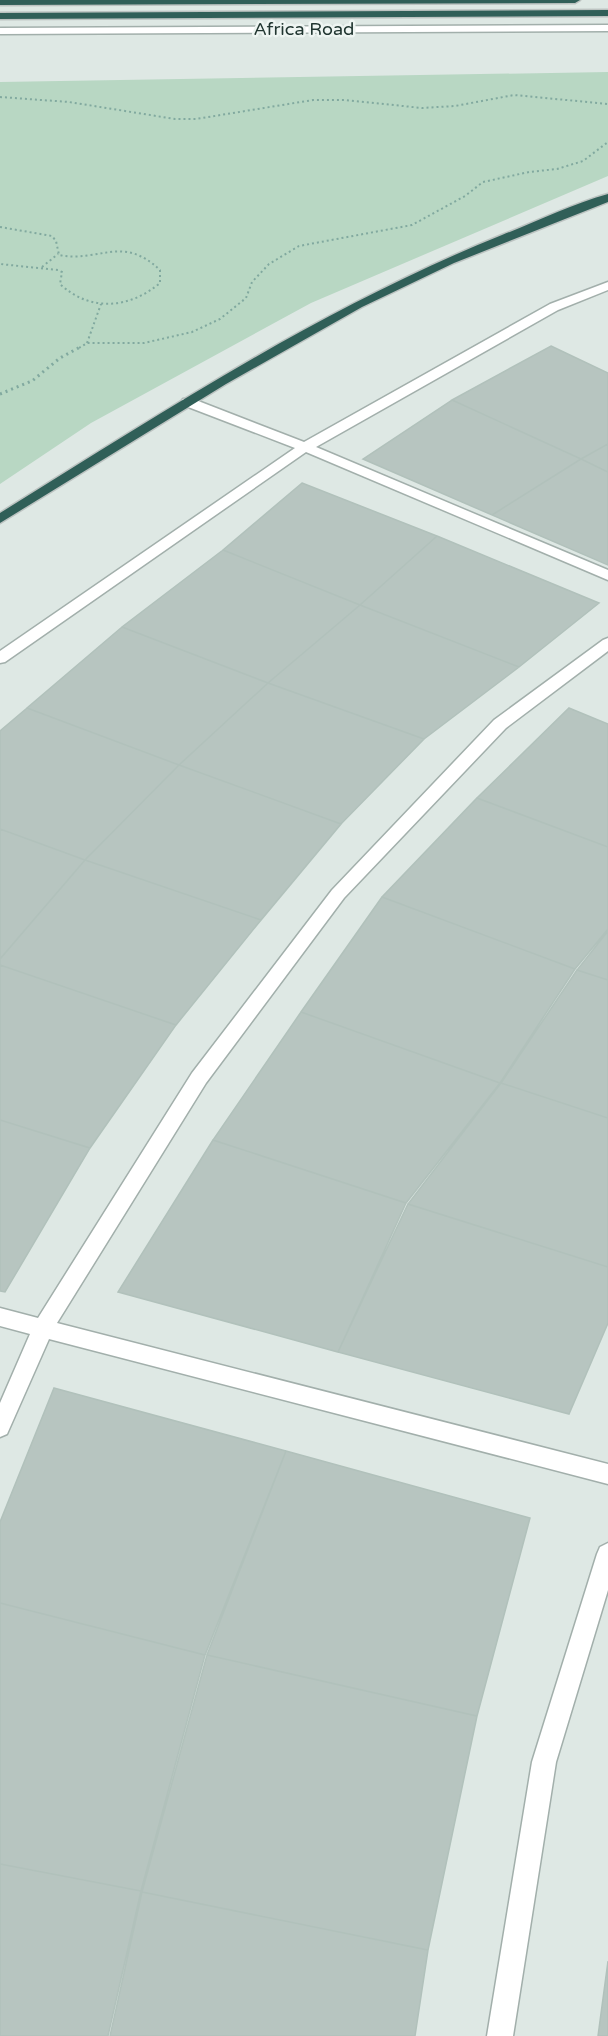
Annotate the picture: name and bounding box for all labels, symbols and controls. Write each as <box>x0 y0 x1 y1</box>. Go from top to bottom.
street label: Africa Road <box>254 18 354 40</box>

